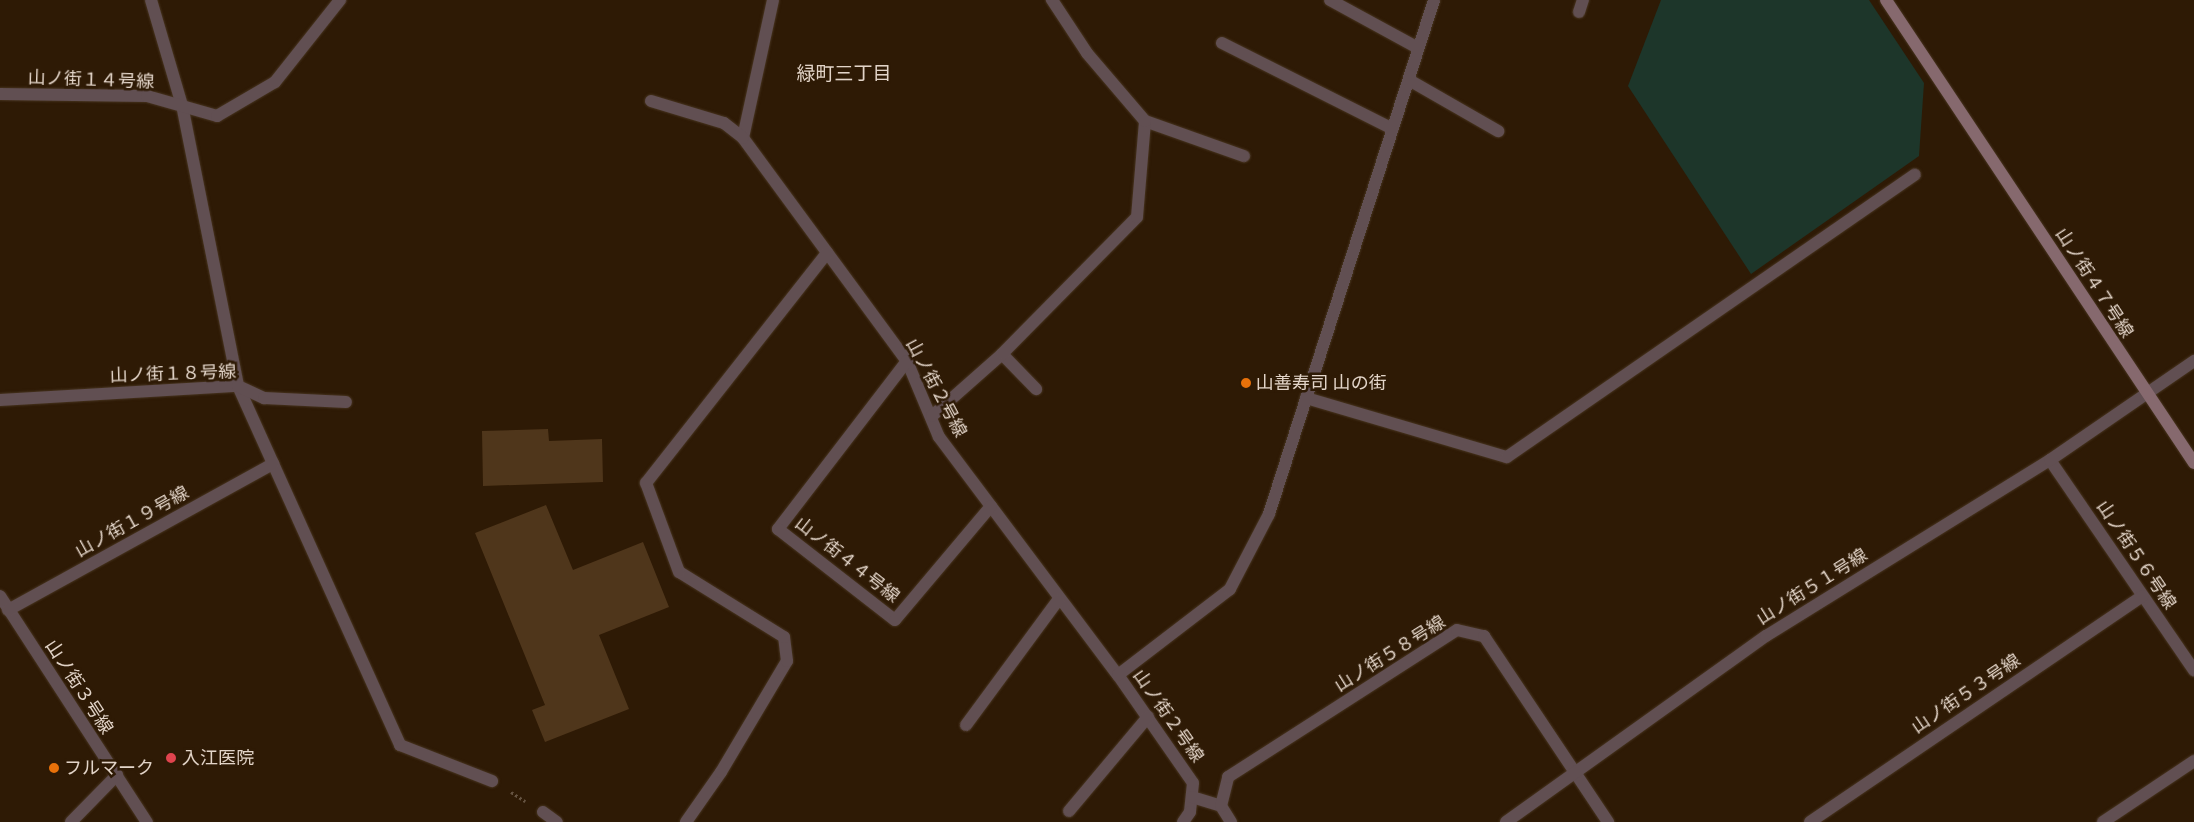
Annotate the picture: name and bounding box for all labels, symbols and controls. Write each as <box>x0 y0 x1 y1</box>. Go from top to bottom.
district label: 緑町三丁目 <box>797 63 891 85</box>
street label: 山ノ街１４号線 <box>28 67 154 93</box>
street label: 山ノ街４７号線 <box>2051 224 2137 342</box>
street label: 山ノ街２号線 <box>901 335 971 441</box>
street label: 山ノ街１８号線 <box>110 361 236 387</box>
place label: 山善寿司 山の街 <box>1256 372 1387 394</box>
marker: 山善寿司 山の街 <box>1240 377 1252 389</box>
street label: 山ノ街１９号線 <box>72 482 192 562</box>
street label: 山ノ街５６号線 <box>2092 497 2180 613</box>
street label: 山ノ街４４号線 <box>791 513 903 607</box>
street label: 山ノ街５１号線 <box>1753 544 1871 630</box>
street label: 山ノ街５８号線 <box>1331 611 1449 697</box>
street label: 山ノ街３号線 <box>41 636 117 738</box>
street label: 山ノ街５３号線 <box>1908 650 2024 738</box>
street label: 山ノ街２号線 <box>1128 666 1208 766</box>
place label: 入江医院 <box>182 747 254 769</box>
marker: 入江医院 <box>164 751 178 765</box>
place label: フルマーク <box>64 757 154 779</box>
marker: フルマーク <box>48 762 60 774</box>

